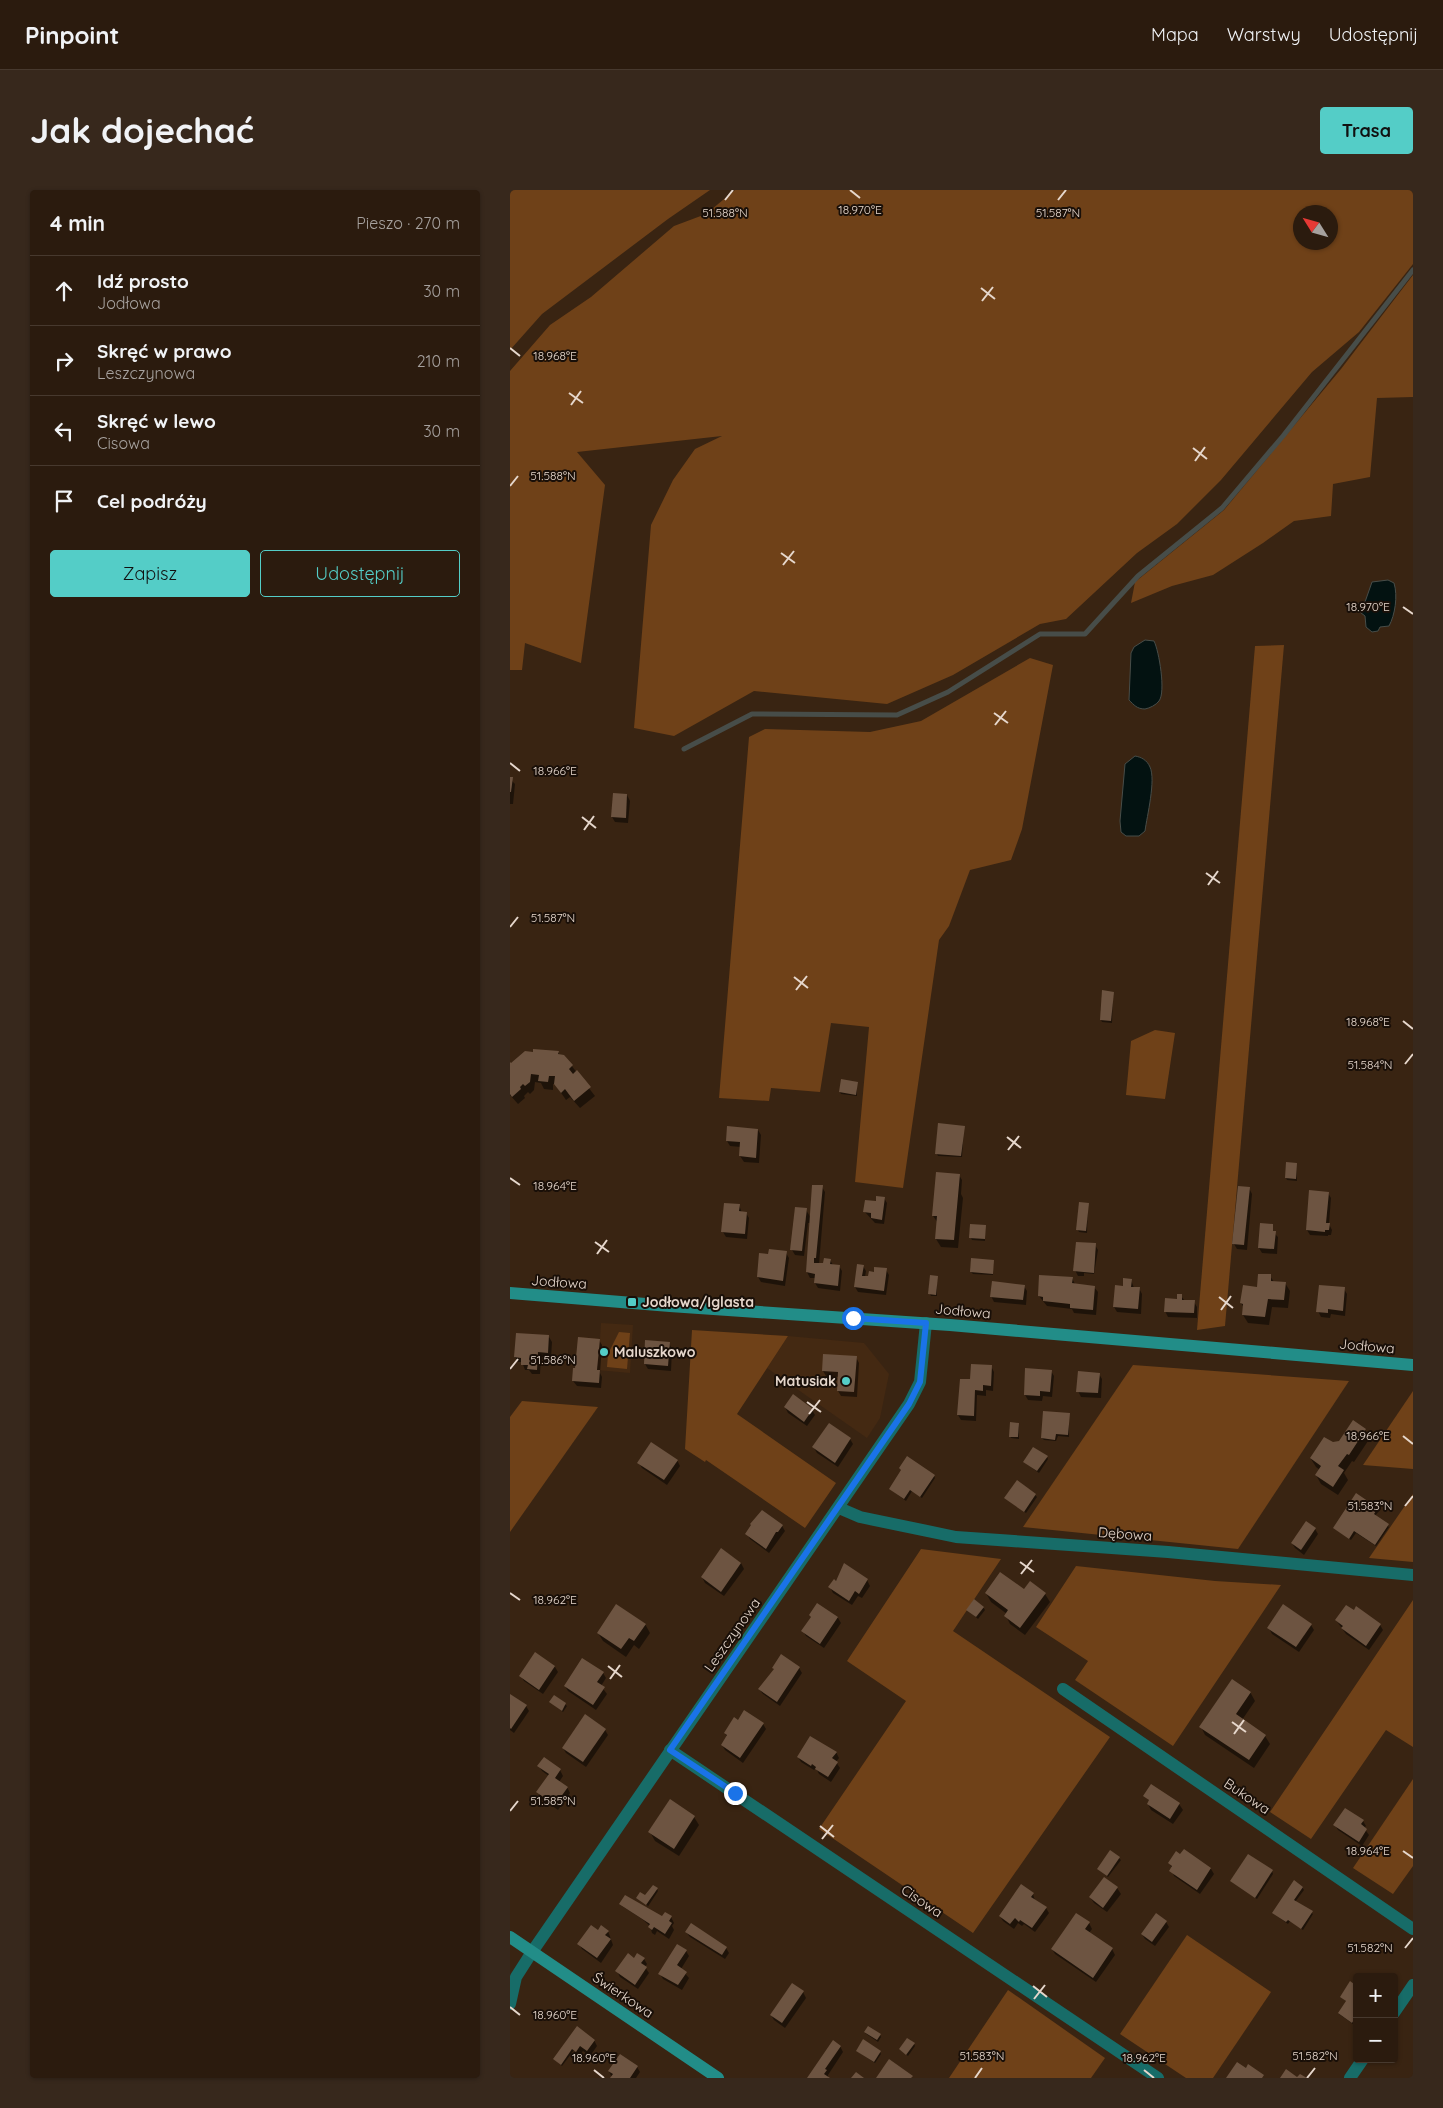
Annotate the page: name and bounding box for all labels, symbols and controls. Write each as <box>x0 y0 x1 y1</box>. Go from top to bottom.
text: Pinpoint <box>25 20 119 50</box>
text: Mapa <box>1151 23 1199 46</box>
text: Warstwy <box>1227 23 1301 46</box>
text: Udostępnij <box>1329 23 1418 46</box>
button: Trasa <box>1320 107 1413 154</box>
text: Jak dojechać <box>30 108 254 152</box>
text: 18.970°E <box>838 202 882 217</box>
text: 51.588°N <box>702 205 748 220</box>
text: 51.587°N <box>1036 205 1080 220</box>
north arrow <box>1293 205 1338 250</box>
text: 4 min <box>50 210 105 236</box>
text: Pieszo · 270 m <box>356 213 460 233</box>
text: Idź prosto <box>97 269 189 293</box>
icon: ahead <box>50 277 78 305</box>
text: 30 m <box>423 281 460 301</box>
text: Jodłowa <box>97 293 161 313</box>
text: Skręć w prawo <box>97 339 232 363</box>
icon: right <box>50 347 78 375</box>
text: 18.968°E <box>533 348 577 363</box>
text: 210 m <box>417 351 460 371</box>
text: Leszczynowa <box>97 363 195 383</box>
text: Skręć w lewo <box>97 409 216 433</box>
icon: left <box>50 417 78 445</box>
text: 30 m <box>423 421 460 441</box>
text: Cisowa <box>97 433 150 453</box>
text: 51.588°N <box>530 468 576 483</box>
icon: arrive <box>50 487 78 515</box>
text: Cel podróży <box>97 489 207 513</box>
button: Zapisz <box>50 550 250 597</box>
button: Udostępnij <box>260 550 460 597</box>
text: 18.970°E <box>1346 599 1390 614</box>
text: 18.966°E <box>533 763 577 778</box>
text: 51.587°N <box>531 910 575 925</box>
text: 18.968°E <box>1346 1014 1390 1029</box>
text: 51.584°N <box>1347 1057 1393 1072</box>
text: 18.964°E <box>533 1178 577 1193</box>
street label: Jodłowa <box>531 1271 587 1293</box>
place label: Jodłowa/Iglasta <box>642 1293 754 1311</box>
marker: Jodłowa/Iglasta <box>626 1296 638 1308</box>
street label: Jodłowa <box>934 1300 992 1322</box>
route start <box>842 1307 865 1330</box>
street label: Jodłowa <box>1338 1335 1396 1357</box>
place label: Maluszkowo <box>614 1343 696 1361</box>
marker: Maluszkowo <box>598 1346 610 1358</box>
text: 51.586°N <box>530 1352 576 1367</box>
place label: Matusiak <box>775 1372 836 1390</box>
marker: Matusiak <box>840 1375 852 1387</box>
text: 18.966°E <box>1346 1428 1390 1443</box>
text: 51.583°N <box>1347 1498 1393 1513</box>
street label: Dębowa <box>1097 1523 1153 1545</box>
text: 18.962°E <box>533 1592 577 1607</box>
street label: Leszczynowa <box>700 1595 764 1675</box>
street label: Bukowa <box>1220 1774 1274 1818</box>
route end <box>724 1782 747 1805</box>
text: 51.585°N <box>530 1793 576 1808</box>
text: 18.964°E <box>1346 1843 1390 1858</box>
street label: Cisowa <box>898 1881 946 1921</box>
text: 51.582°N <box>1347 1940 1393 1955</box>
street label: Świerkowa <box>589 1968 657 2022</box>
map controls <box>1353 1973 1398 2063</box>
button: + <box>1353 1973 1398 2018</box>
text: 18.960°E <box>533 2007 577 2022</box>
button: − <box>1353 2018 1398 2063</box>
text: 51.583°N <box>959 2048 1005 2063</box>
text: 51.582°N <box>1292 2048 1338 2063</box>
text: 18.960°E <box>572 2050 616 2065</box>
text: 18.962°E <box>1122 2050 1166 2065</box>

